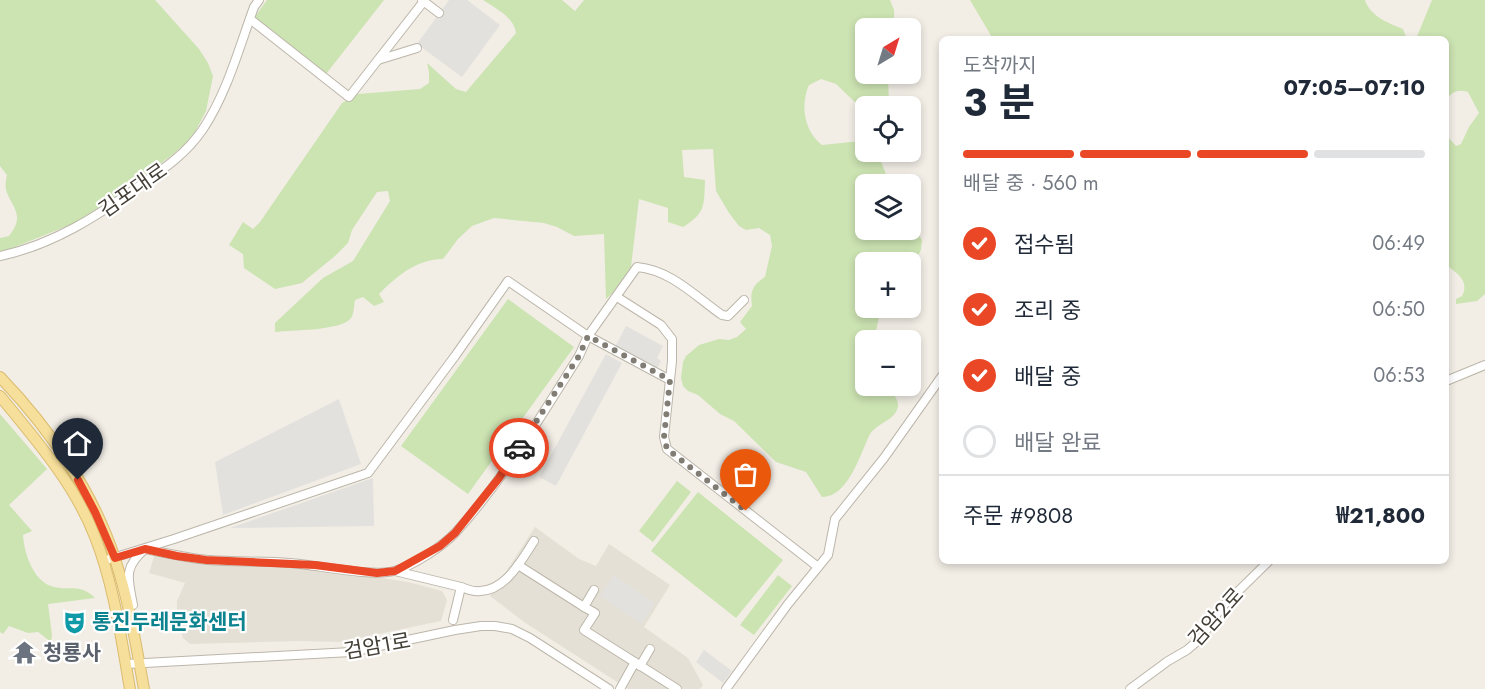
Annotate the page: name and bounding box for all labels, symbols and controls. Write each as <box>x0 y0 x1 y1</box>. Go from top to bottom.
north arrow <box>855 18 921 84</box>
map controls <box>855 18 921 396</box>
text: 도착까지 <box>963 51 1037 80</box>
text: 07:05–07:10 <box>1283 71 1425 103</box>
text: 3 분 <box>963 74 1035 131</box>
button: locate <box>855 96 921 162</box>
street label: 김포대로 <box>93 156 173 224</box>
text: 배달 중 · 560 m <box>963 169 1099 198</box>
button: layers <box>855 174 921 240</box>
icon: check <box>963 227 996 260</box>
text: 접수됨 <box>1014 228 1075 260</box>
text: 06:49 <box>1372 229 1425 258</box>
button: + <box>855 252 921 318</box>
icon: check <box>963 293 996 326</box>
text: 조리 중 <box>1014 294 1081 326</box>
text: 06:50 <box>1372 295 1425 324</box>
button: − <box>855 330 921 396</box>
icon: check <box>963 359 996 392</box>
text: 배달 중 <box>1014 360 1081 392</box>
text: 06:53 <box>1373 361 1425 390</box>
pin <box>52 418 103 480</box>
courier <box>489 418 549 478</box>
text: 배달 완료 <box>1014 426 1102 458</box>
icon: home <box>61 427 94 460</box>
icon: car <box>503 432 536 465</box>
pin <box>720 449 771 511</box>
icon: bag <box>729 458 762 491</box>
text: 주문 #9808 <box>963 499 1073 531</box>
text: ₩21,800 <box>1336 499 1425 531</box>
street label: 검암2로 <box>1181 581 1251 653</box>
place label: 통진두레문화센터 <box>92 607 247 637</box>
theatre icon: 통진두레문화센터 <box>61 609 87 635</box>
street label: 검암1로 <box>341 625 413 667</box>
place label: 청룡사 <box>43 638 101 668</box>
temple icon: 청룡사 <box>12 640 38 666</box>

